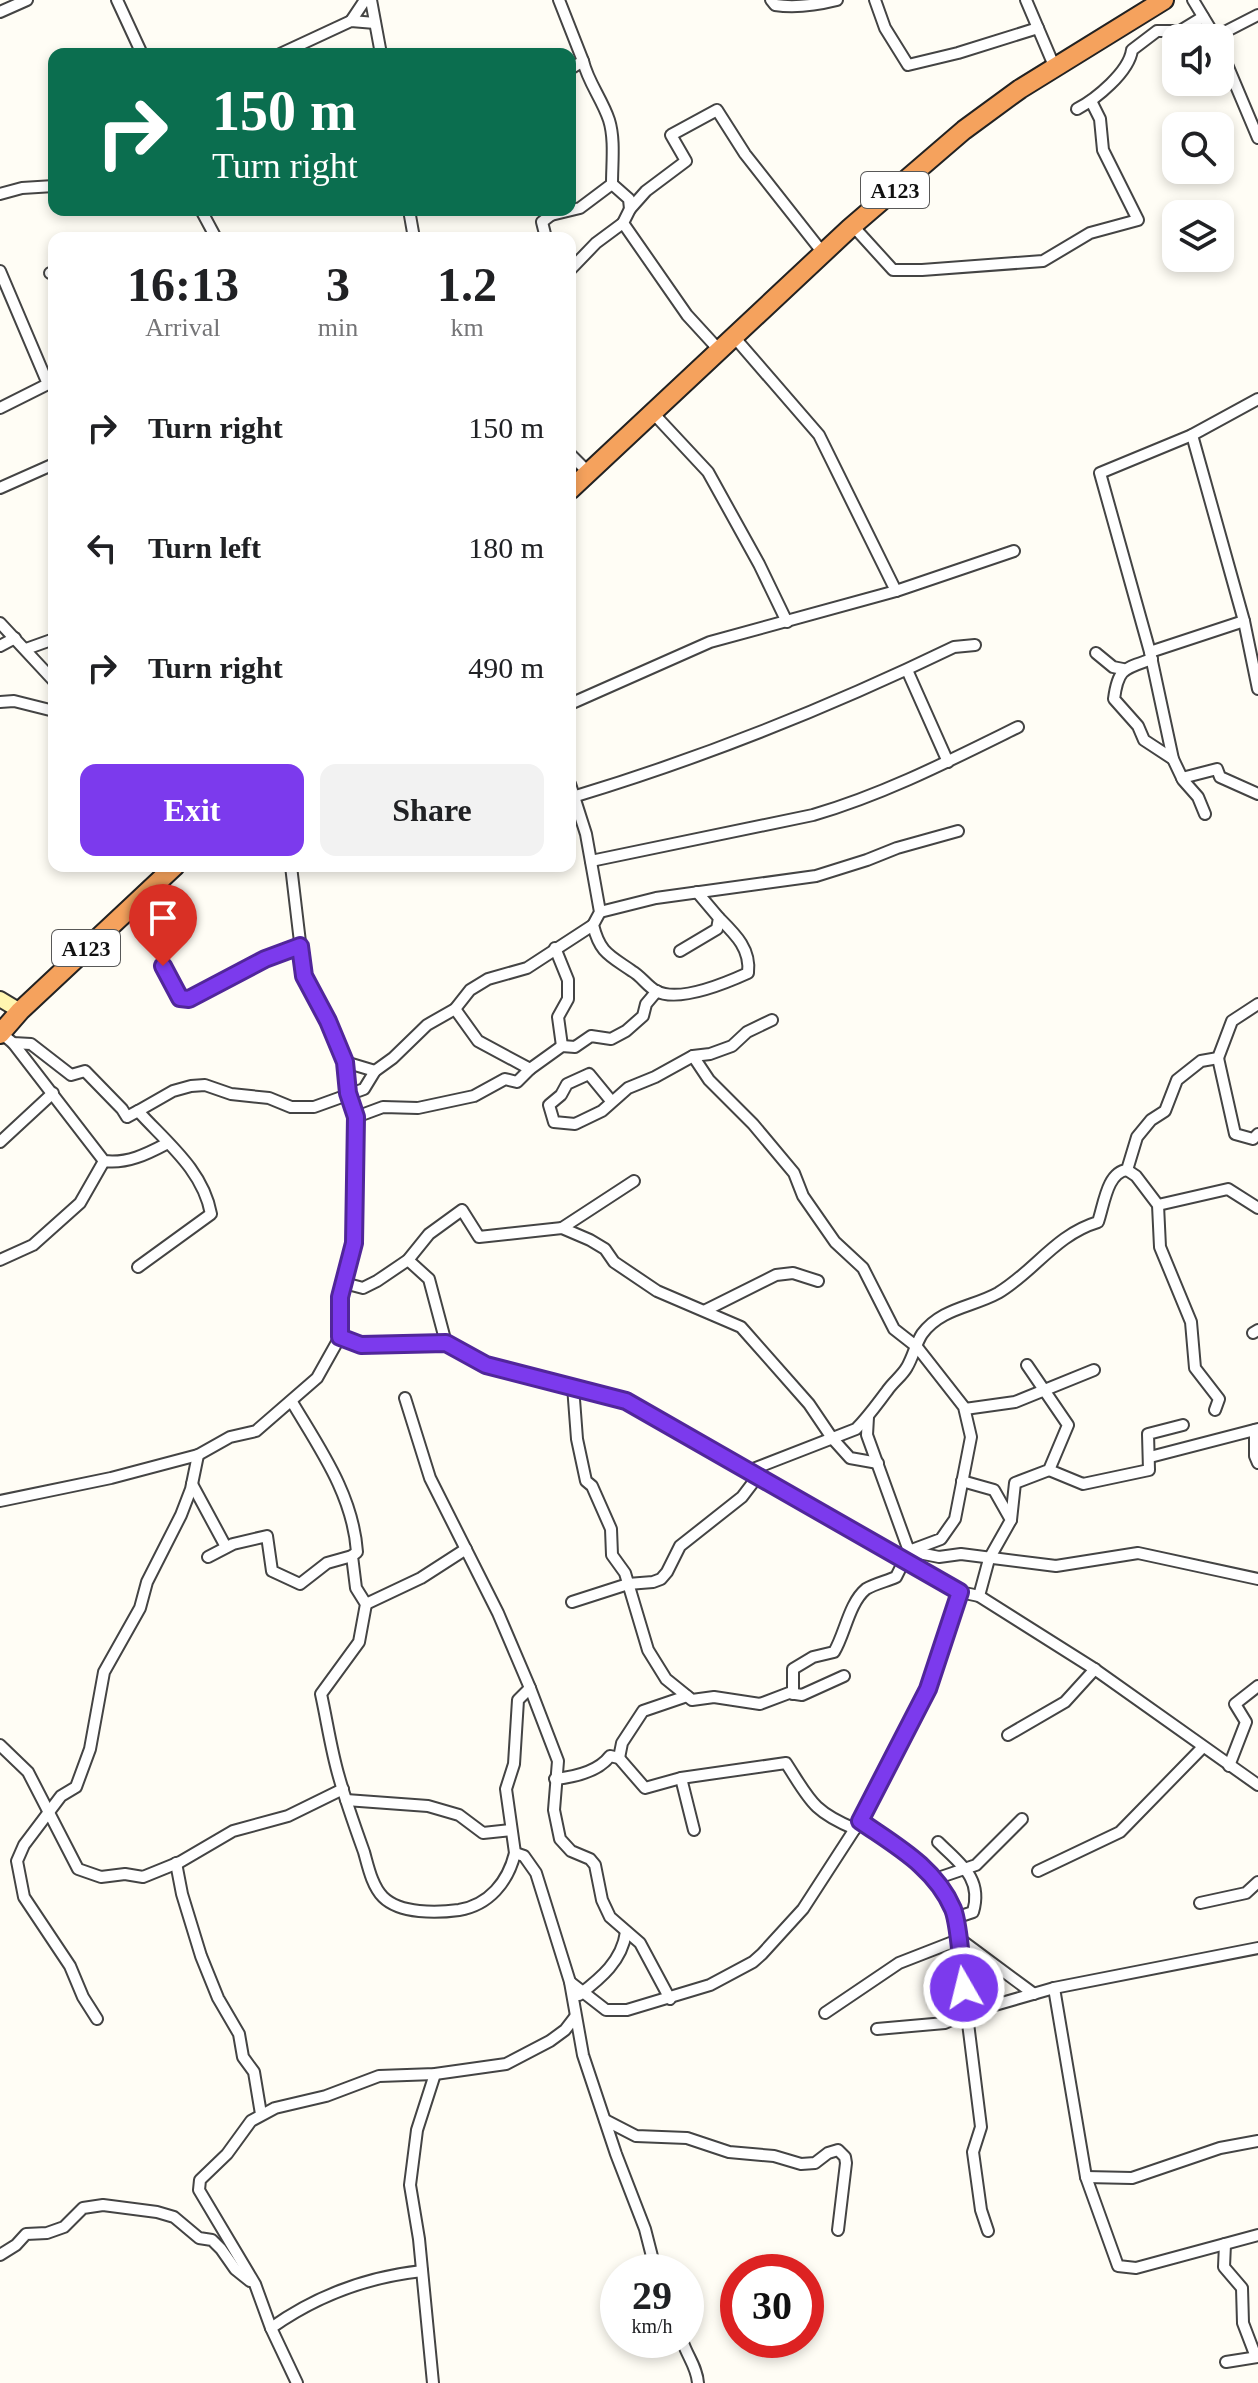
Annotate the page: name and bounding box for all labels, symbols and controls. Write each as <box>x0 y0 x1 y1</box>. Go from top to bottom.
map controls <box>1162 24 1234 272</box>
button: sound <box>1162 24 1234 96</box>
icon: right <box>80 80 184 184</box>
text: 150 m <box>212 80 357 142</box>
button: search <box>1162 112 1234 184</box>
text: Turn right <box>212 146 358 186</box>
road number: A123 <box>861 172 929 208</box>
button: layers <box>1162 200 1234 272</box>
text: 16:13 <box>127 258 239 311</box>
text: 3 <box>326 258 350 311</box>
text: 1.2 <box>437 258 497 311</box>
text: Arrival <box>145 313 220 342</box>
text: min <box>318 313 358 342</box>
text: km <box>450 313 484 342</box>
icon: right <box>80 406 124 450</box>
text: Turn right <box>148 411 283 444</box>
text: 150 m <box>468 411 544 444</box>
icon: left <box>80 526 124 570</box>
text: Turn left <box>148 531 261 564</box>
text: 180 m <box>468 531 544 564</box>
icon: right <box>80 646 124 690</box>
text: Turn right <box>148 651 283 684</box>
text: 490 m <box>468 651 544 684</box>
button: Exit <box>80 764 304 856</box>
button: Share <box>320 764 544 856</box>
pin <box>129 884 197 966</box>
icon: arrive <box>141 896 185 940</box>
road number: A123 <box>52 930 120 966</box>
position arrow <box>922 1946 1006 2030</box>
speed limit sign: 30 <box>720 2254 824 2358</box>
text: 29 <box>632 2273 672 2318</box>
text: km/h <box>631 2315 673 2337</box>

